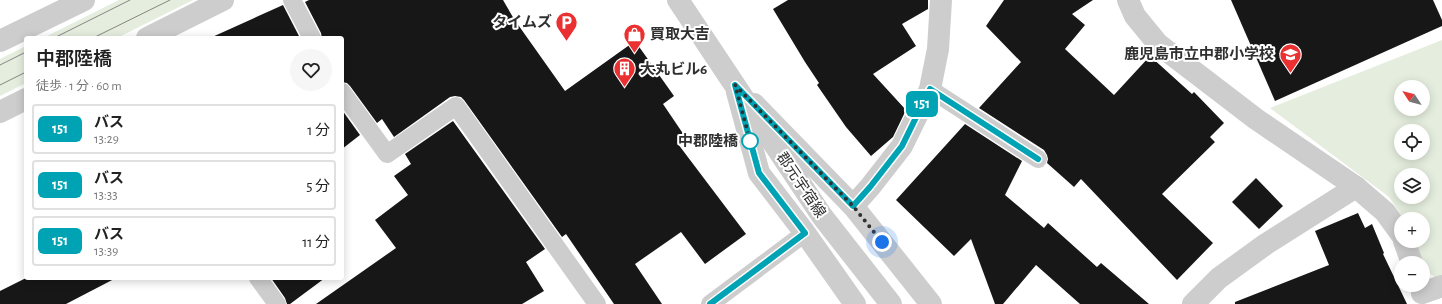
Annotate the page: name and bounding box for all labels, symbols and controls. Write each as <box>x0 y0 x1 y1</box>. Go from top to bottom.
parking icon: タイムズ <box>554 9 580 42</box>
place label: タイムズ <box>492 13 552 30</box>
shop icon: 買取大吉 <box>622 21 648 54</box>
place label: 買取大吉 <box>650 26 710 42</box>
school or university icon: 鹿児島市立中郡小学校 <box>1277 41 1303 74</box>
place label: 鹿児島市立中郡小学校 <box>1124 45 1274 62</box>
button: heart <box>290 49 332 91</box>
text: 中郡陸橋 <box>36 50 112 69</box>
building icon: 大丸ビル6 <box>612 56 638 89</box>
place label: 大丸ビル6 <box>640 61 707 77</box>
text: 徒歩 · 1 分 · 60 m <box>36 80 122 93</box>
north arrow <box>1394 80 1430 116</box>
map controls <box>1394 80 1430 292</box>
line badge: 151 <box>899 91 945 117</box>
text: 151 <box>914 97 930 111</box>
text: バス <box>94 115 124 130</box>
text: 151 <box>52 122 68 136</box>
text: 1 分 <box>307 123 330 138</box>
button: locate <box>1394 124 1430 160</box>
marker: 中郡陸橋 <box>741 132 759 150</box>
text: 13:29 <box>94 133 119 146</box>
place label: 中郡陸橋 <box>678 133 739 149</box>
street label: 郡元宇宿線 <box>774 149 829 220</box>
button: layers <box>1394 168 1430 204</box>
text: バス <box>94 171 124 186</box>
text: 151 <box>52 178 68 192</box>
text: 5 分 <box>306 179 330 194</box>
text: 13:33 <box>94 189 118 202</box>
button: + <box>1394 212 1430 248</box>
text: バス <box>94 227 124 242</box>
your location <box>872 232 892 252</box>
text: 151 <box>52 234 68 248</box>
text: 11 分 <box>302 235 330 250</box>
text: 13:39 <box>94 245 118 258</box>
button: − <box>1394 256 1430 292</box>

